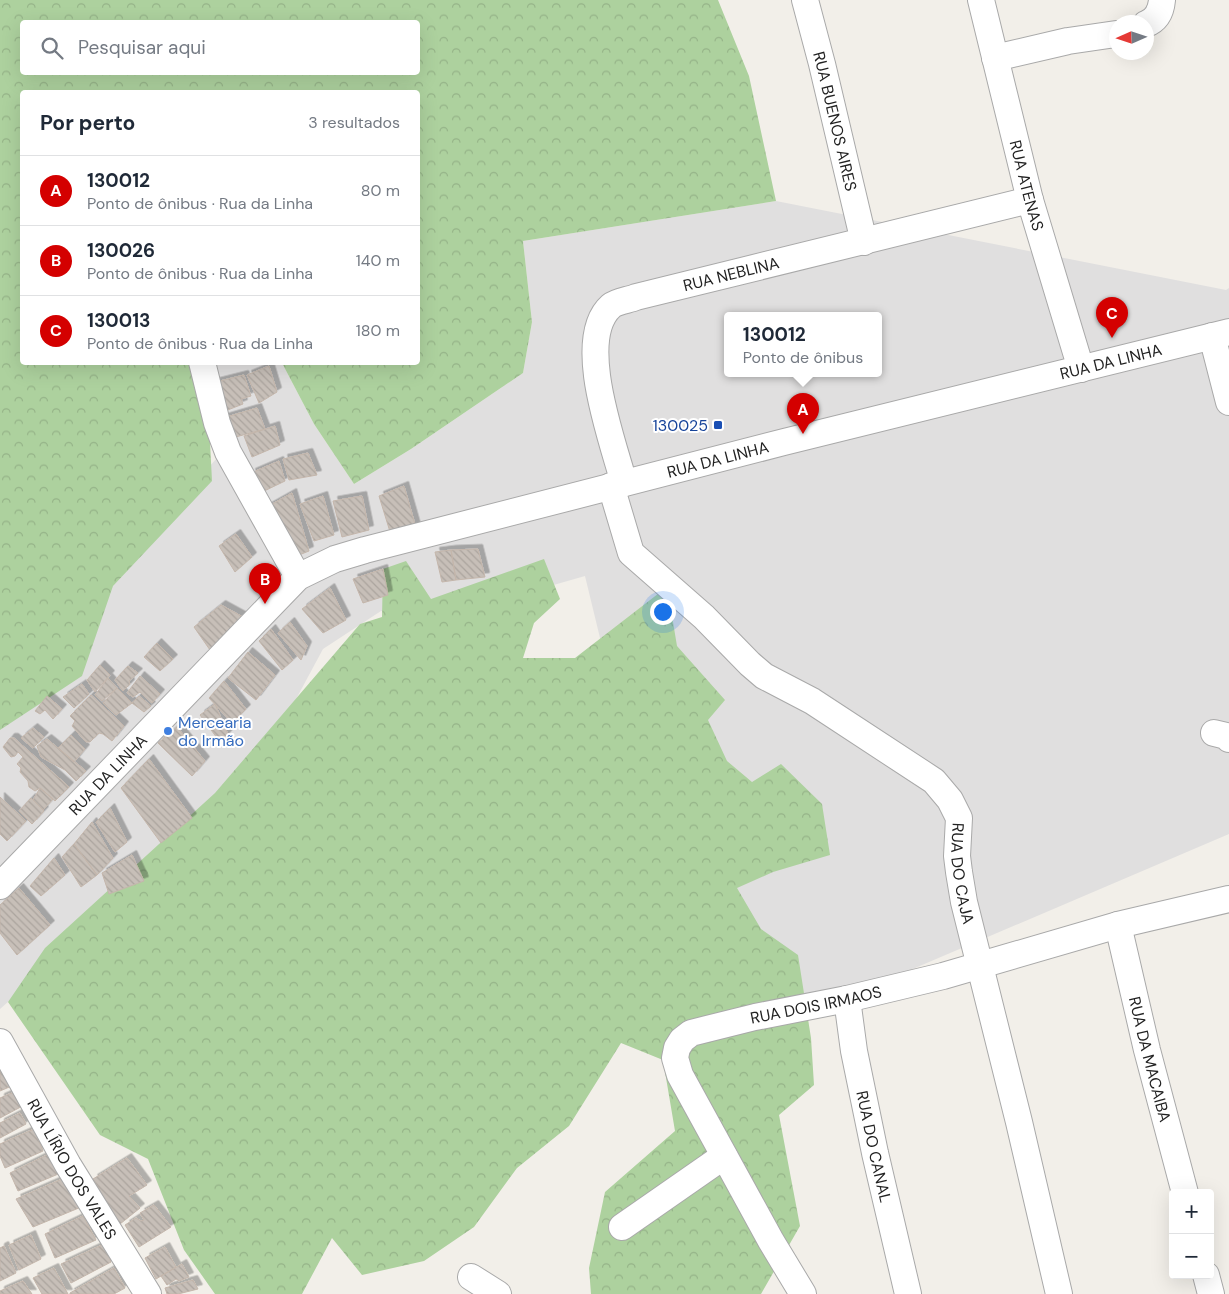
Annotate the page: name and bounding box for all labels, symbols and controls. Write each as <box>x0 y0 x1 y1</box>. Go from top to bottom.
north arrow <box>1109 15 1154 60</box>
search box <box>20 20 420 75</box>
icon: search <box>38 34 66 62</box>
text: Pesquisar aqui <box>78 35 206 60</box>
street label: RUA BUENOS AIRES <box>808 49 862 193</box>
text: Por perto <box>40 109 135 137</box>
text: 3 resultados <box>308 112 400 133</box>
street label: RUA ATENAS <box>1005 138 1049 233</box>
text: 130012 <box>87 168 150 193</box>
text: A <box>50 180 62 201</box>
text: 80 m <box>361 180 400 201</box>
text: Ponto de ônibus · Rua da Linha <box>87 193 313 214</box>
text: 130026 <box>87 238 155 263</box>
text: B <box>51 250 61 271</box>
text: 140 m <box>356 250 400 271</box>
street label: RUA NEBLINA <box>681 252 782 296</box>
text: Ponto de ônibus · Rua da Linha <box>87 263 313 284</box>
pin: C <box>1096 297 1128 338</box>
text: 130013 <box>87 308 151 333</box>
popup <box>724 312 882 377</box>
text: C <box>50 320 62 341</box>
text: 180 m <box>356 320 400 341</box>
text: 130012 <box>743 322 806 347</box>
text: Ponto de ônibus · Rua da Linha <box>87 333 313 354</box>
street label: RUA DA LINHA <box>1058 339 1164 384</box>
text: Ponto de ônibus <box>743 347 863 368</box>
pin: A <box>787 393 819 434</box>
place label: 130025 <box>653 415 708 436</box>
marker: 130025 <box>712 419 724 431</box>
street label: RUA DA LINHA <box>665 436 771 483</box>
pin: B <box>249 563 281 604</box>
your location <box>650 599 676 625</box>
place label: Mercearia do Irmão <box>178 712 252 751</box>
marker: Mercearia do Irmão <box>162 725 174 737</box>
street label: RUA DA LINHA <box>64 730 152 820</box>
street label: RUA DO CAJA <box>946 822 979 927</box>
street label: RUA DOIS IRMAOS <box>748 981 884 1029</box>
street label: RUA DA MACAIBA <box>1124 995 1176 1125</box>
street label: RUA DO CANAL <box>851 1089 896 1205</box>
street label: RUA LÍRIO DOS VALES <box>22 1095 122 1243</box>
map controls <box>1169 1189 1214 1279</box>
button: + <box>1169 1189 1214 1234</box>
button: − <box>1169 1234 1214 1279</box>

